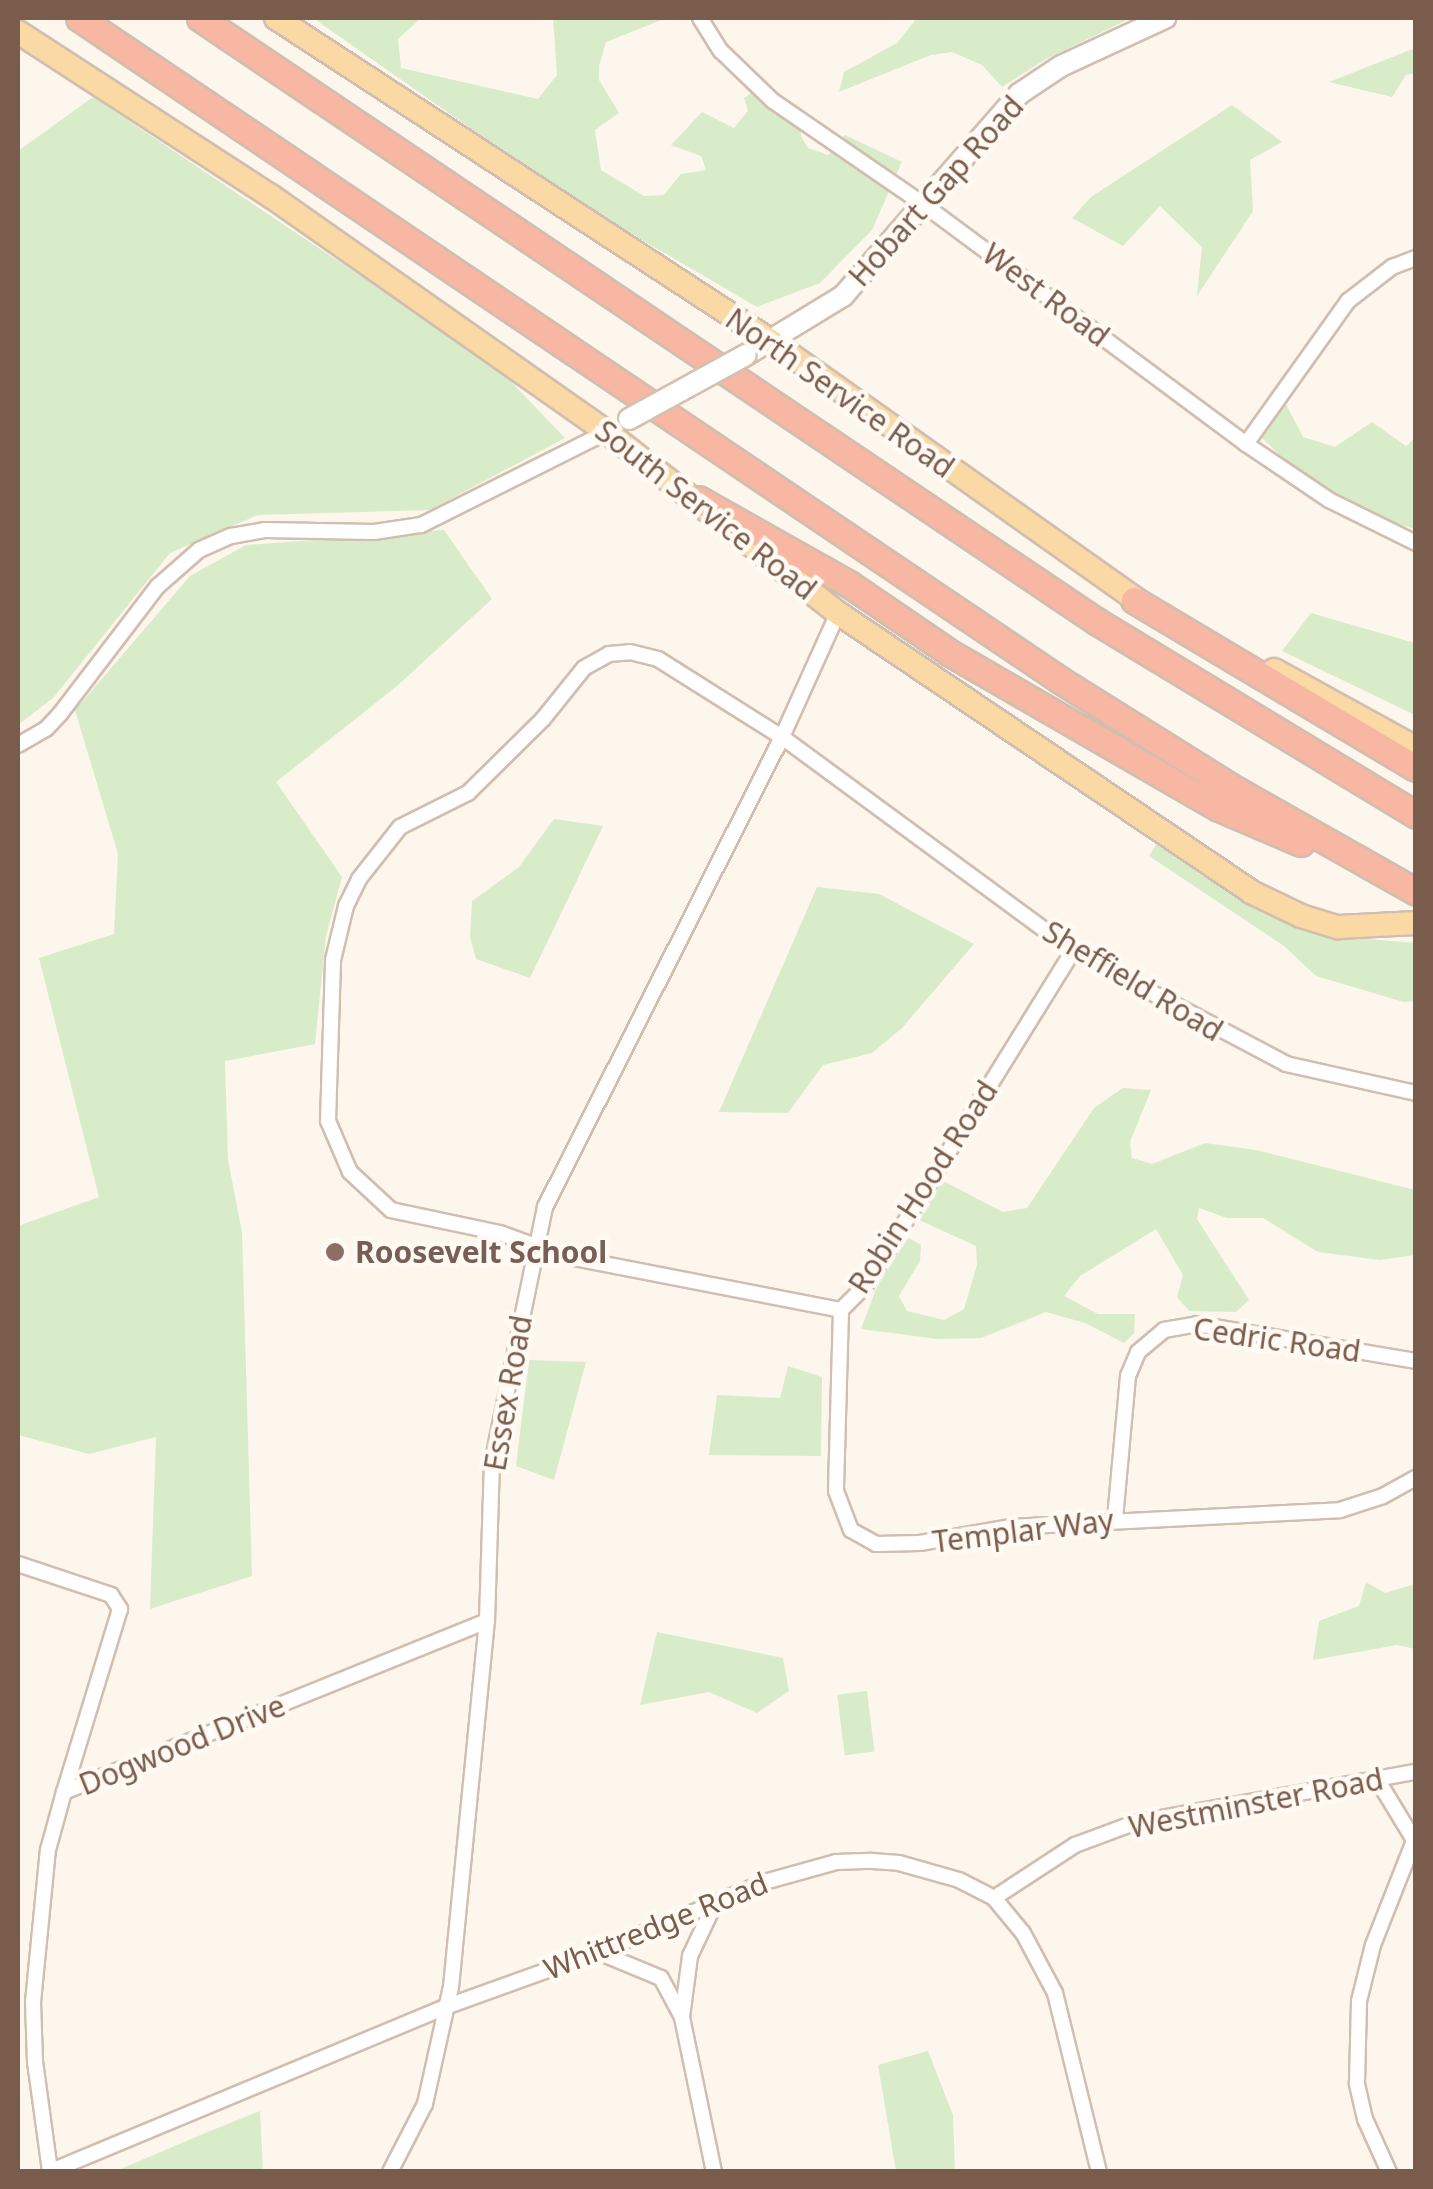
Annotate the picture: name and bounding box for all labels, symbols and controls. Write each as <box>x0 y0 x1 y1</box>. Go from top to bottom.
street label: Hobart Gap Road <box>841 88 1031 294</box>
street label: West Road <box>976 236 1116 354</box>
street label: North Service Road <box>719 301 961 485</box>
street label: South Service Road <box>588 413 824 607</box>
street label: Sheffield Road <box>1037 913 1229 1049</box>
street label: Robin Hood Road <box>841 1074 1005 1300</box>
place label: Roosevelt School <box>355 1234 607 1270</box>
marker: Roosevelt School <box>324 1241 346 1263</box>
street label: Cedric Road <box>1191 1310 1363 1370</box>
street label: Essex Road <box>477 1312 539 1474</box>
street label: Templar Way <box>930 1502 1116 1560</box>
street label: Dogwood Drive <box>74 1687 290 1803</box>
street label: Westminster Road <box>1126 1761 1386 1845</box>
street label: Whittredge Road <box>539 1865 773 1987</box>

